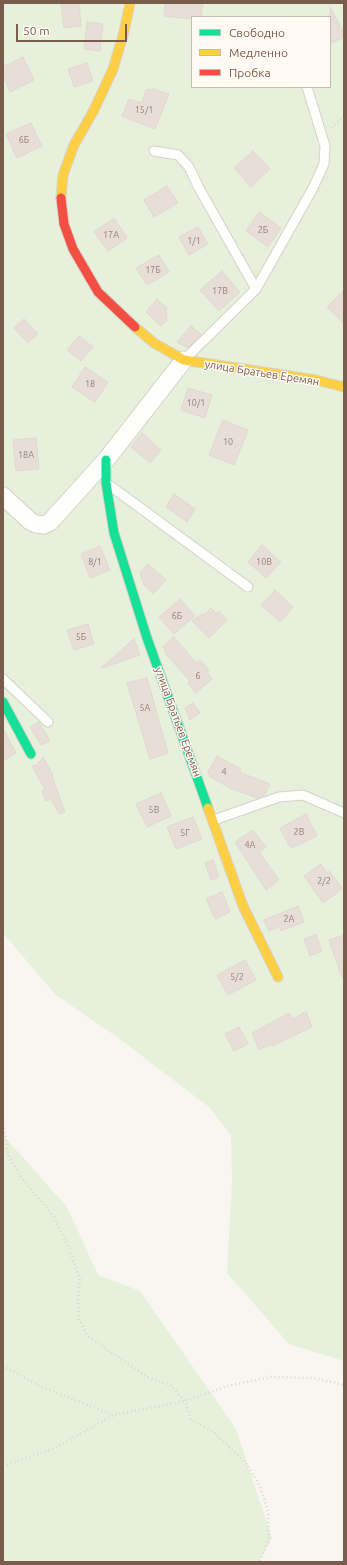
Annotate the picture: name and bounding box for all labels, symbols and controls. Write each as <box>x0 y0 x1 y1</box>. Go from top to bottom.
scale bar <box>18 16 129 42</box>
legend <box>191 16 331 88</box>
text: 50 m <box>23 24 50 37</box>
text: Свободно <box>229 26 285 39</box>
text: Медленно <box>229 46 288 59</box>
text: Пробка <box>229 66 271 79</box>
house number: 15/1 <box>135 105 153 115</box>
house number: 6Б <box>19 135 29 145</box>
house number: 2Б <box>258 225 268 235</box>
house number: 17А <box>103 230 119 240</box>
house number: 1/1 <box>187 236 201 246</box>
house number: 17Б <box>145 265 161 275</box>
house number: 17В <box>212 286 228 296</box>
street label: улица Братьев Еремян <box>204 357 320 389</box>
house number: 18 <box>85 379 95 389</box>
house number: 10/1 <box>187 398 205 408</box>
house number: 10 <box>223 437 233 447</box>
house number: 18А <box>18 450 34 460</box>
house number: 8/1 <box>88 557 102 567</box>
house number: 10В <box>256 557 272 567</box>
house number: 6Б <box>172 611 182 621</box>
house number: 5Б <box>76 632 86 642</box>
street label: улица Братьев Еремян <box>152 665 204 779</box>
house number: 6 <box>195 671 201 681</box>
house number: 5А <box>140 703 150 713</box>
house number: 4 <box>221 767 227 777</box>
house number: 5В <box>149 805 159 815</box>
house number: 2В <box>294 827 304 837</box>
house number: 5Г <box>180 828 190 838</box>
house number: 4А <box>245 840 255 850</box>
house number: 2/2 <box>317 876 331 886</box>
house number: 2А <box>284 914 294 924</box>
house number: 5/2 <box>230 972 244 982</box>

